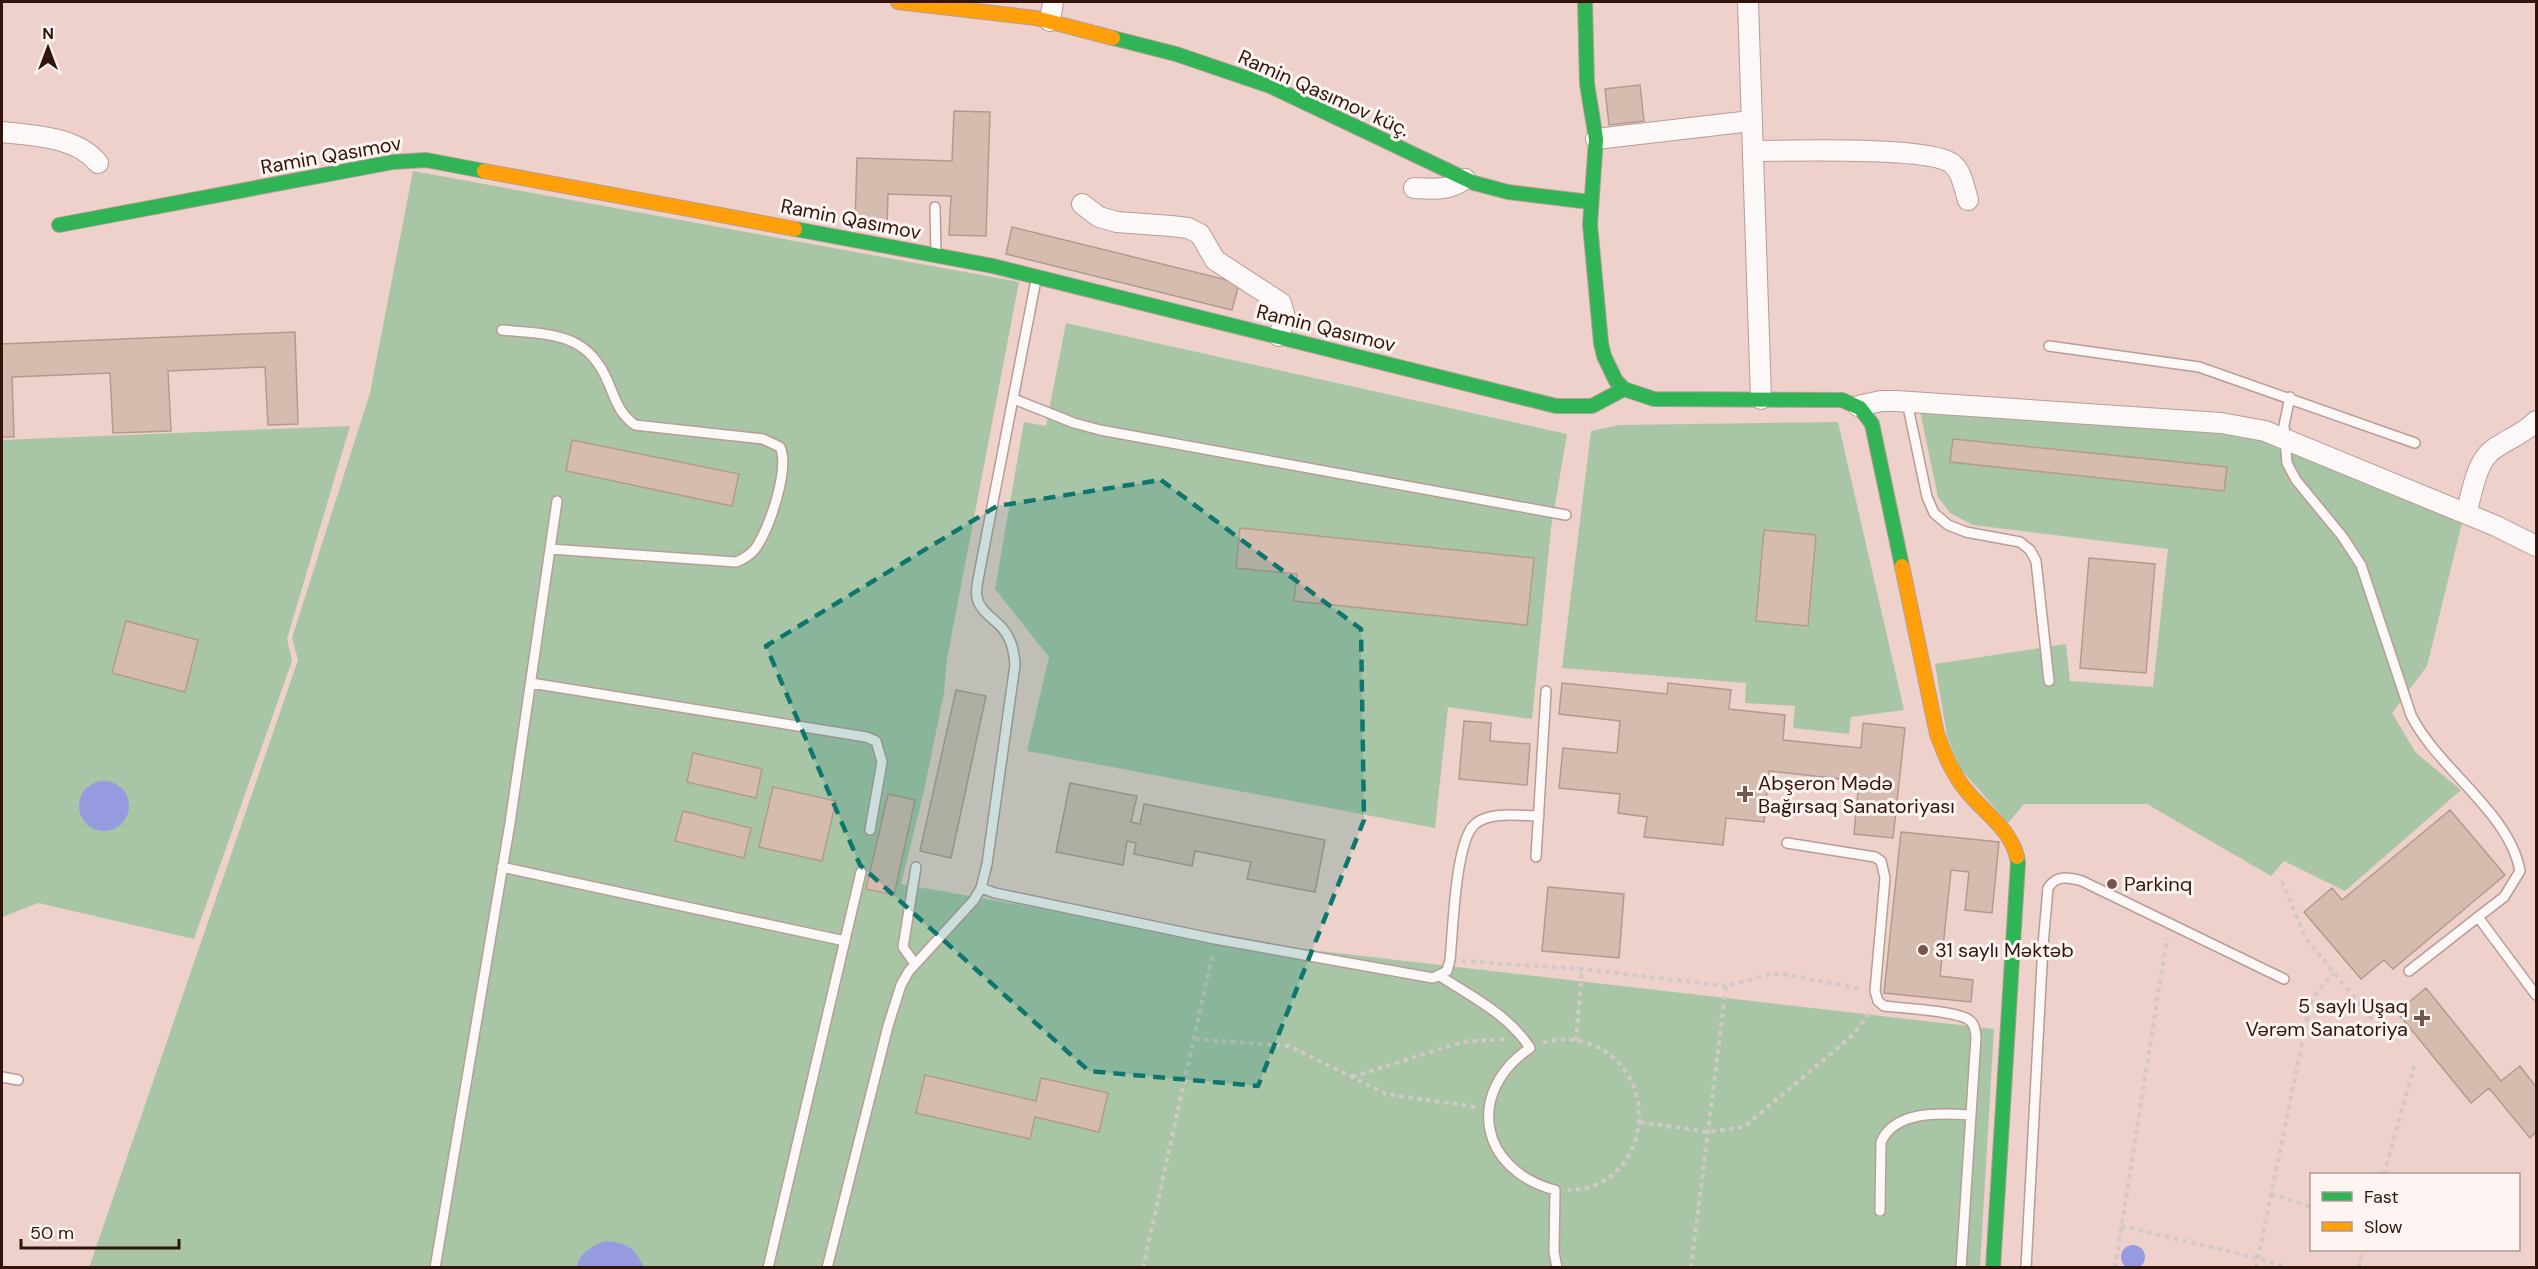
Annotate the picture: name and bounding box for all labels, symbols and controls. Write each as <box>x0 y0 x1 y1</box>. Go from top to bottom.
north arrow <box>18 18 78 78</box>
text: N <box>42 23 54 44</box>
street label: Ramin Qasımov küç. <box>1234 44 1414 142</box>
street label: Ramin Qasımov <box>259 130 404 180</box>
street label: Ramin Qasımov <box>779 193 924 245</box>
street label: Ramin Qasımov <box>1254 298 1399 358</box>
place label: Abşeron Mədə Bağırsaq Sanatoriyası <box>1758 770 1955 819</box>
marker: Abşeron Mədə Bağırsaq Sanatoriyası <box>1736 785 1754 803</box>
place label: Parkinq <box>2124 871 2192 897</box>
marker: Parkinq <box>2105 877 2119 891</box>
place label: 31 saylı Məktəb <box>1935 937 2074 963</box>
marker: 31 saylı Məktəb <box>1916 943 1930 957</box>
place label: 5 saylı Uşaq Vərəm Sanatoriya <box>2245 993 2408 1042</box>
marker: 5 saylı Uşaq Vərəm Sanatoriya <box>2413 1009 2431 1027</box>
legend <box>2310 1173 2520 1251</box>
text: Fast <box>2364 1185 2399 1209</box>
scale bar <box>21 1212 178 1250</box>
text: Slow <box>2364 1215 2403 1239</box>
text: 50 m <box>30 1221 74 1245</box>

